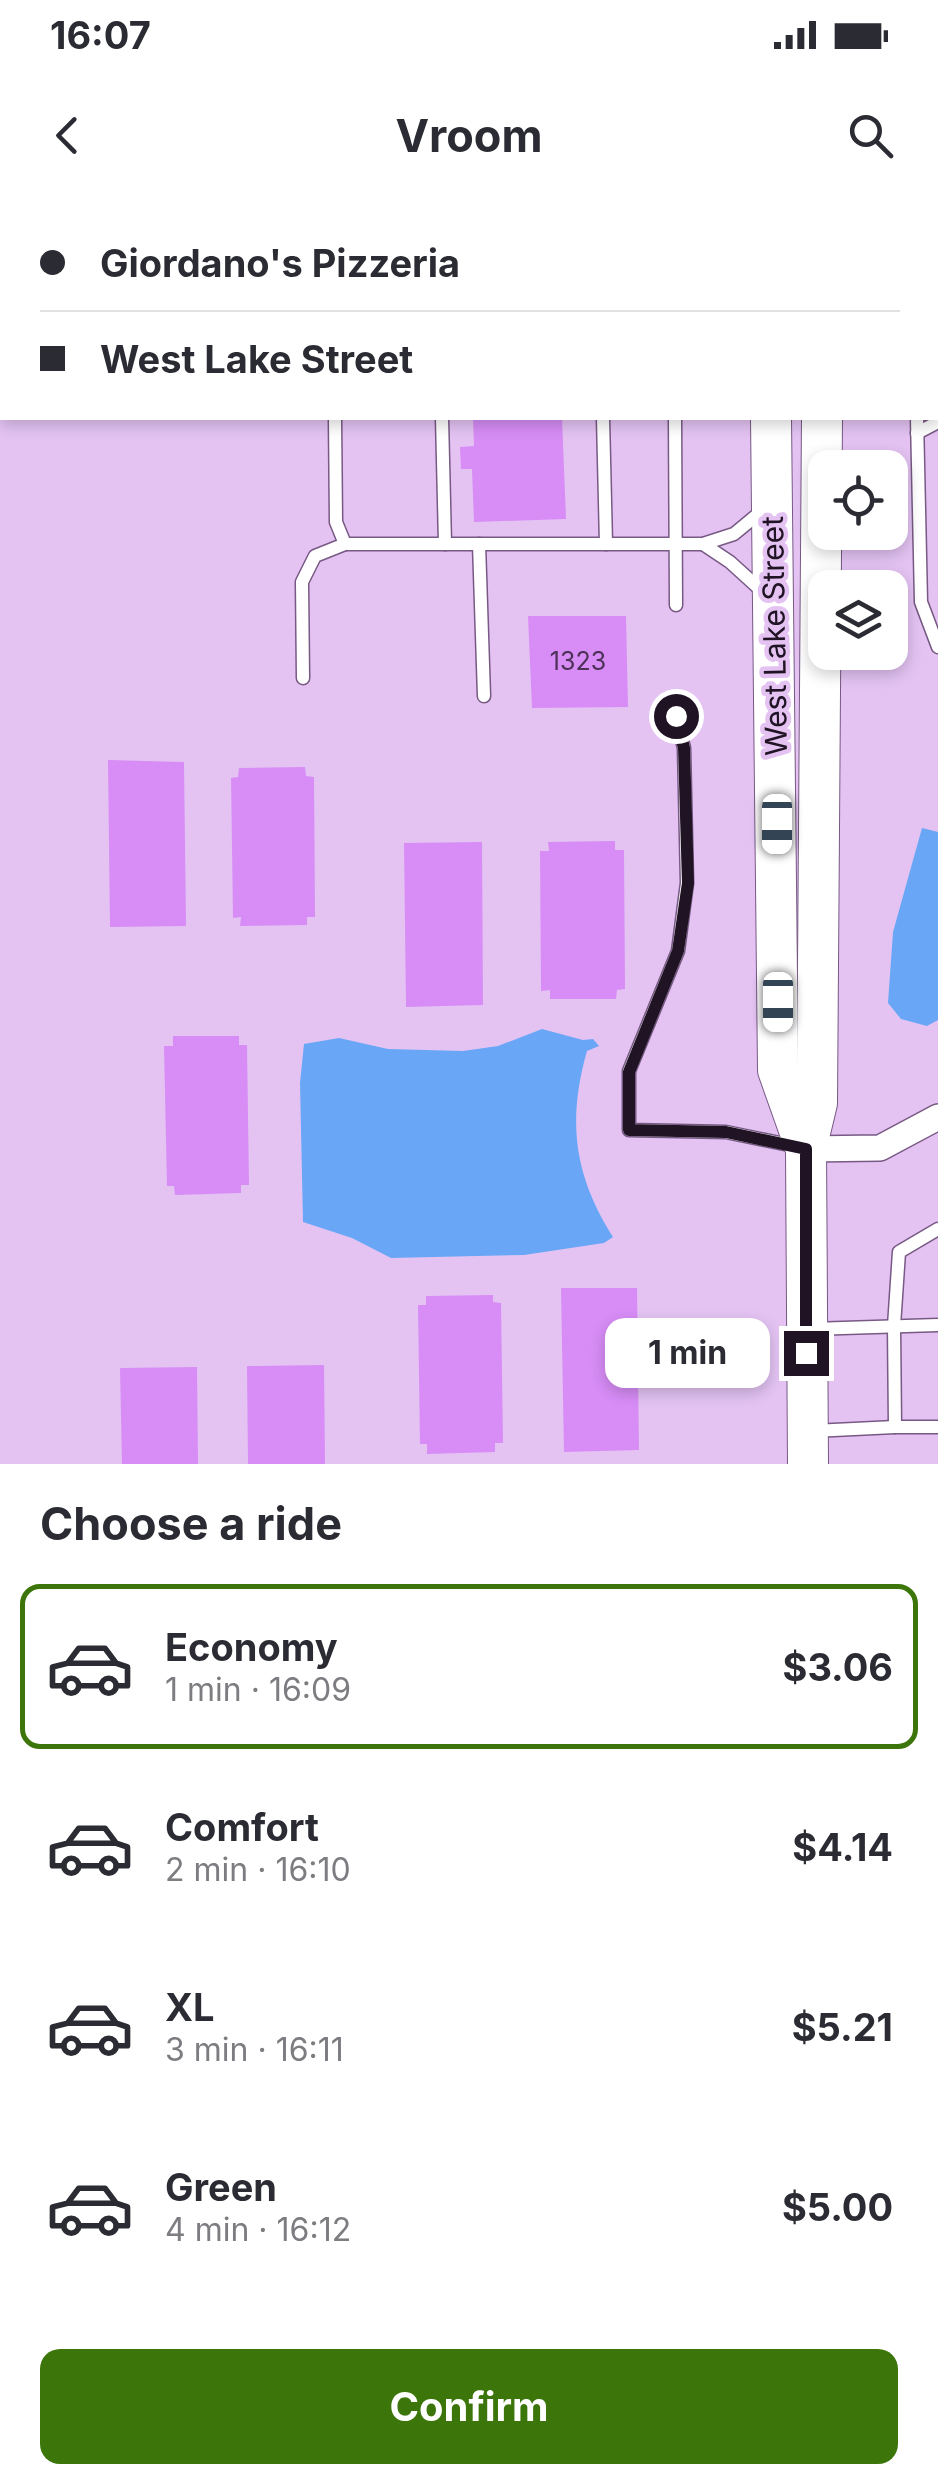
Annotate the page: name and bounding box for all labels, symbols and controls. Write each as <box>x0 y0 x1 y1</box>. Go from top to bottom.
text: 16:07 <box>50 12 151 58</box>
icon: back <box>40 108 95 163</box>
text: Vroom <box>395 108 543 163</box>
icon: search <box>843 108 898 163</box>
text: Giordano's Pizzeria <box>100 240 460 286</box>
text: West Lake Street <box>100 336 413 382</box>
map controls <box>808 450 908 670</box>
button: locate <box>808 450 908 550</box>
street label: West Lake Street <box>754 516 794 756</box>
button: layers <box>808 570 908 670</box>
house number: 1323 <box>550 646 606 676</box>
route start <box>654 694 699 739</box>
car <box>762 794 792 854</box>
car <box>763 972 793 1032</box>
callout: 1 min <box>606 1318 771 1388</box>
route end <box>784 1331 829 1376</box>
text: 1 min <box>648 1333 727 1372</box>
text: Choose a ride <box>40 1496 342 1551</box>
icon: car <box>45 1622 135 1712</box>
text: Economy <box>165 1624 338 1670</box>
text: $3.06 <box>783 1644 893 1690</box>
text: 1 min · 16:09 <box>165 1670 351 1709</box>
icon: car <box>45 1802 135 1892</box>
text: Comfort <box>165 1804 319 1850</box>
text: $4.14 <box>792 1824 893 1870</box>
text: 2 min · 16:10 <box>165 1850 351 1889</box>
icon: car <box>45 1982 135 2072</box>
text: XL <box>165 1984 215 2030</box>
text: $5.21 <box>792 2004 893 2050</box>
text: 3 min · 16:11 <box>165 2030 344 2069</box>
icon: car <box>45 2162 135 2252</box>
text: Green <box>165 2164 277 2210</box>
text: $5.00 <box>782 2184 893 2230</box>
text: 4 min · 16:12 <box>165 2210 351 2249</box>
button: Confirm <box>40 2349 898 2464</box>

